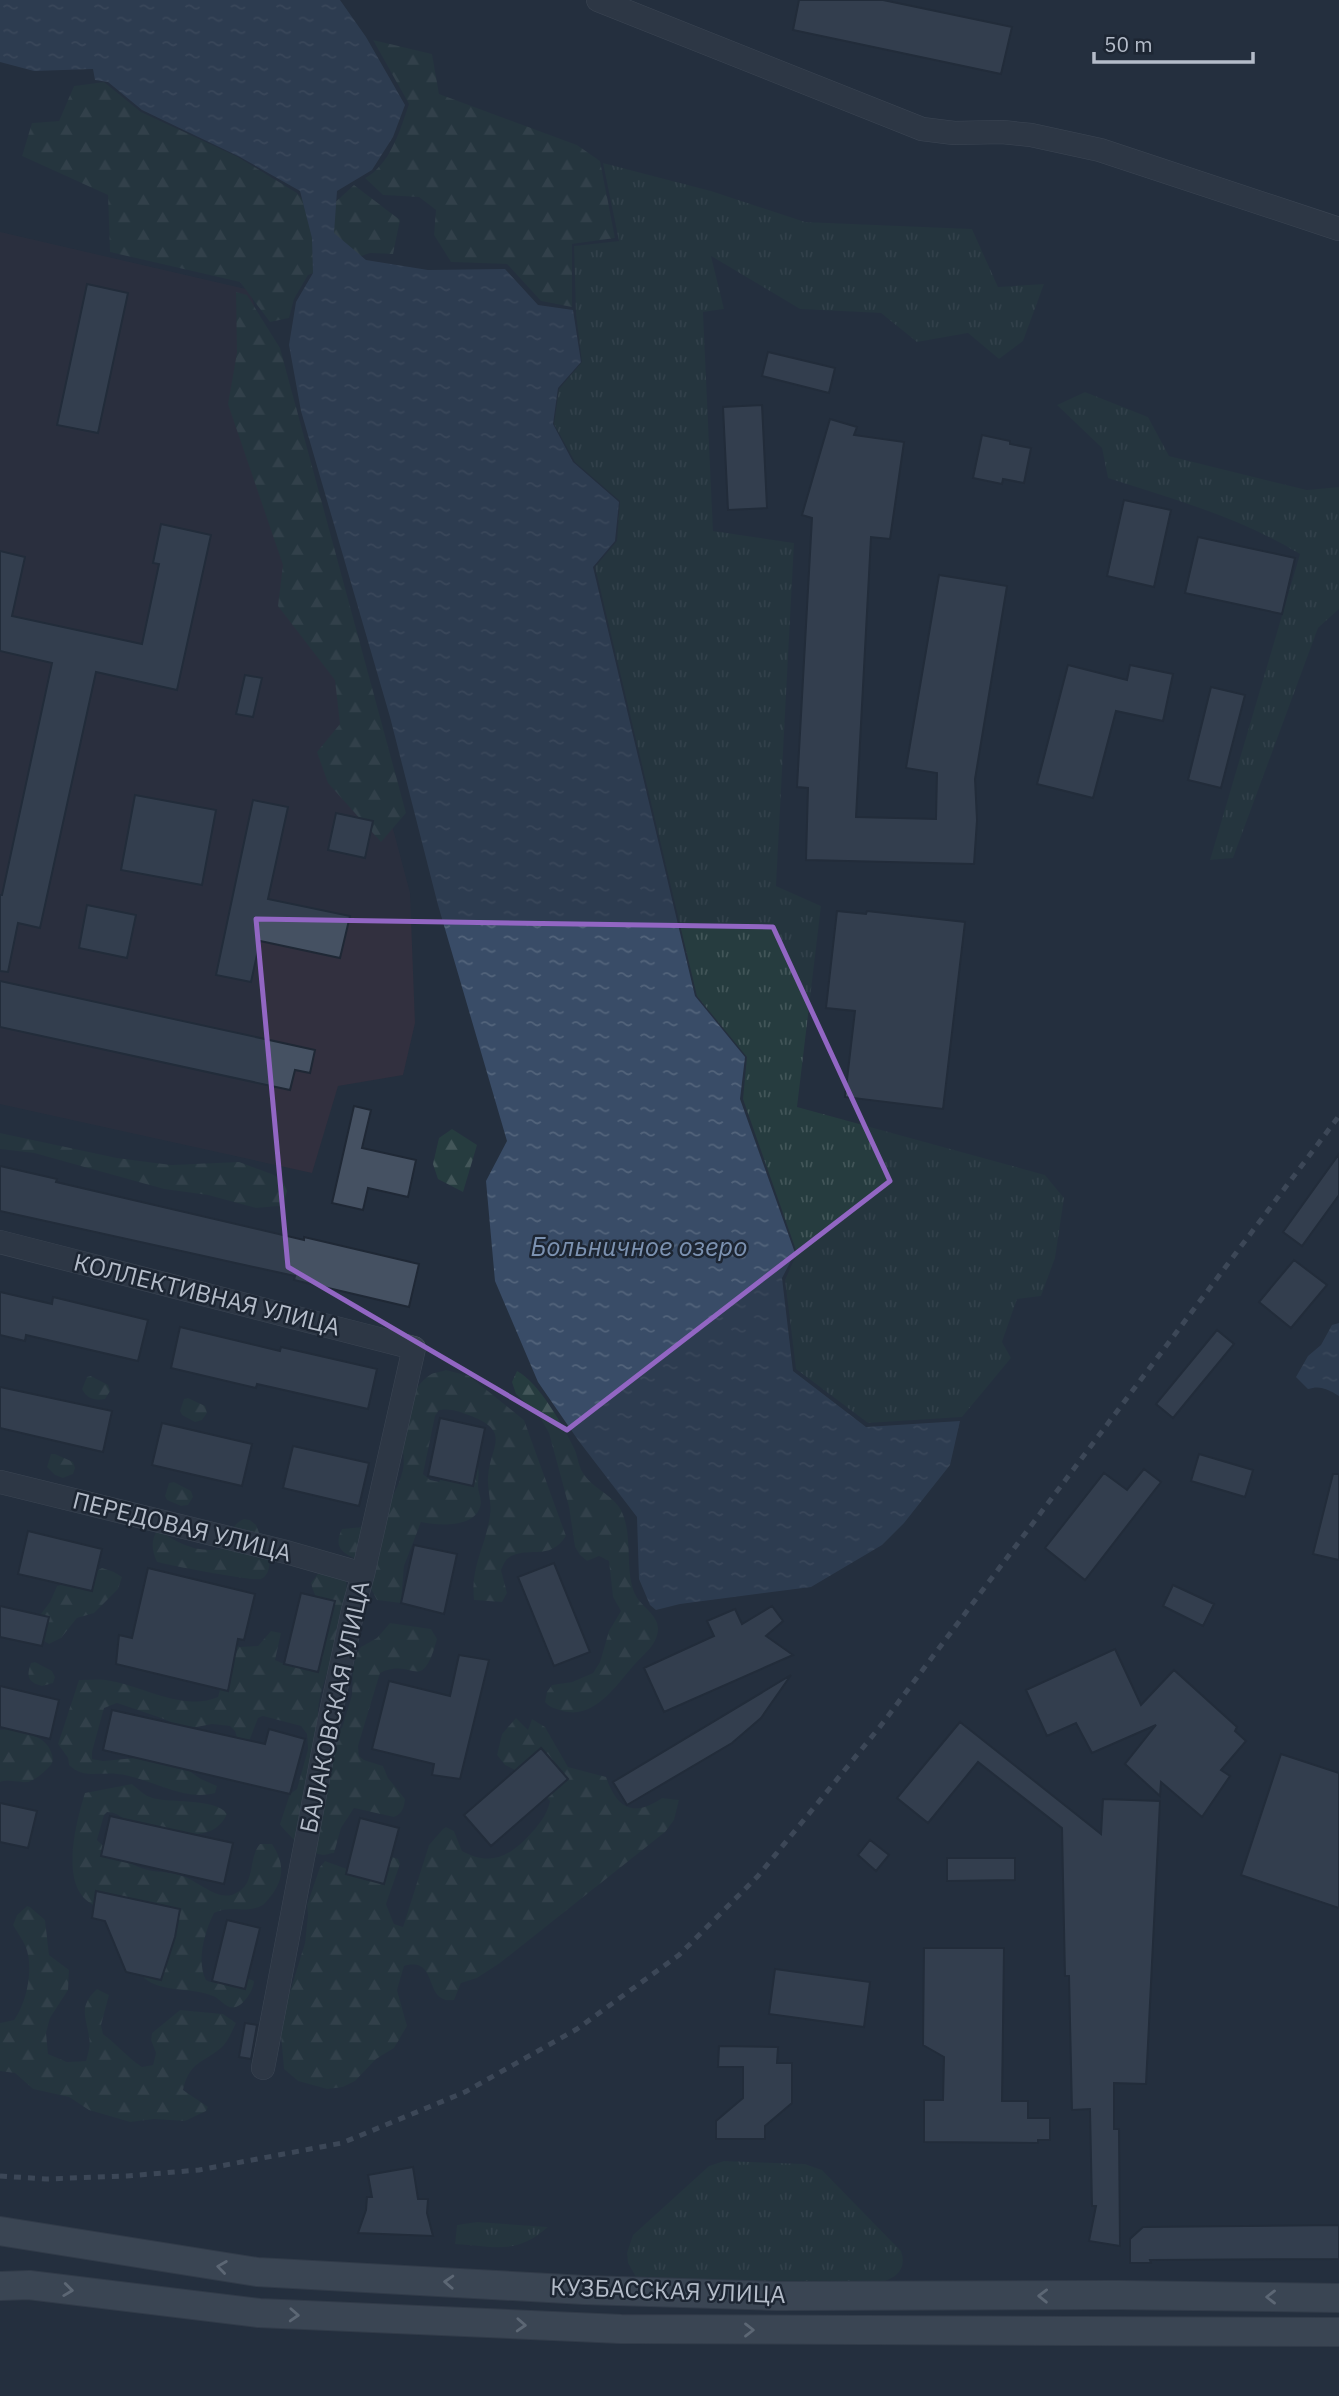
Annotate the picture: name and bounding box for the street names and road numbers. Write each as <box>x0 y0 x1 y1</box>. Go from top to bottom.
street label: КОЛЛЕКТИВНАЯ УЛИЦА <box>71 1245 344 1343</box>
street label: ПЕРЕДОВАЯ УЛИЦА <box>70 1483 295 1569</box>
street label: БАЛАКОВСКАЯ УЛИЦА <box>292 1578 376 1836</box>
street label: КУЗБАССКАЯ УЛИЦА <box>550 2270 786 2310</box>

